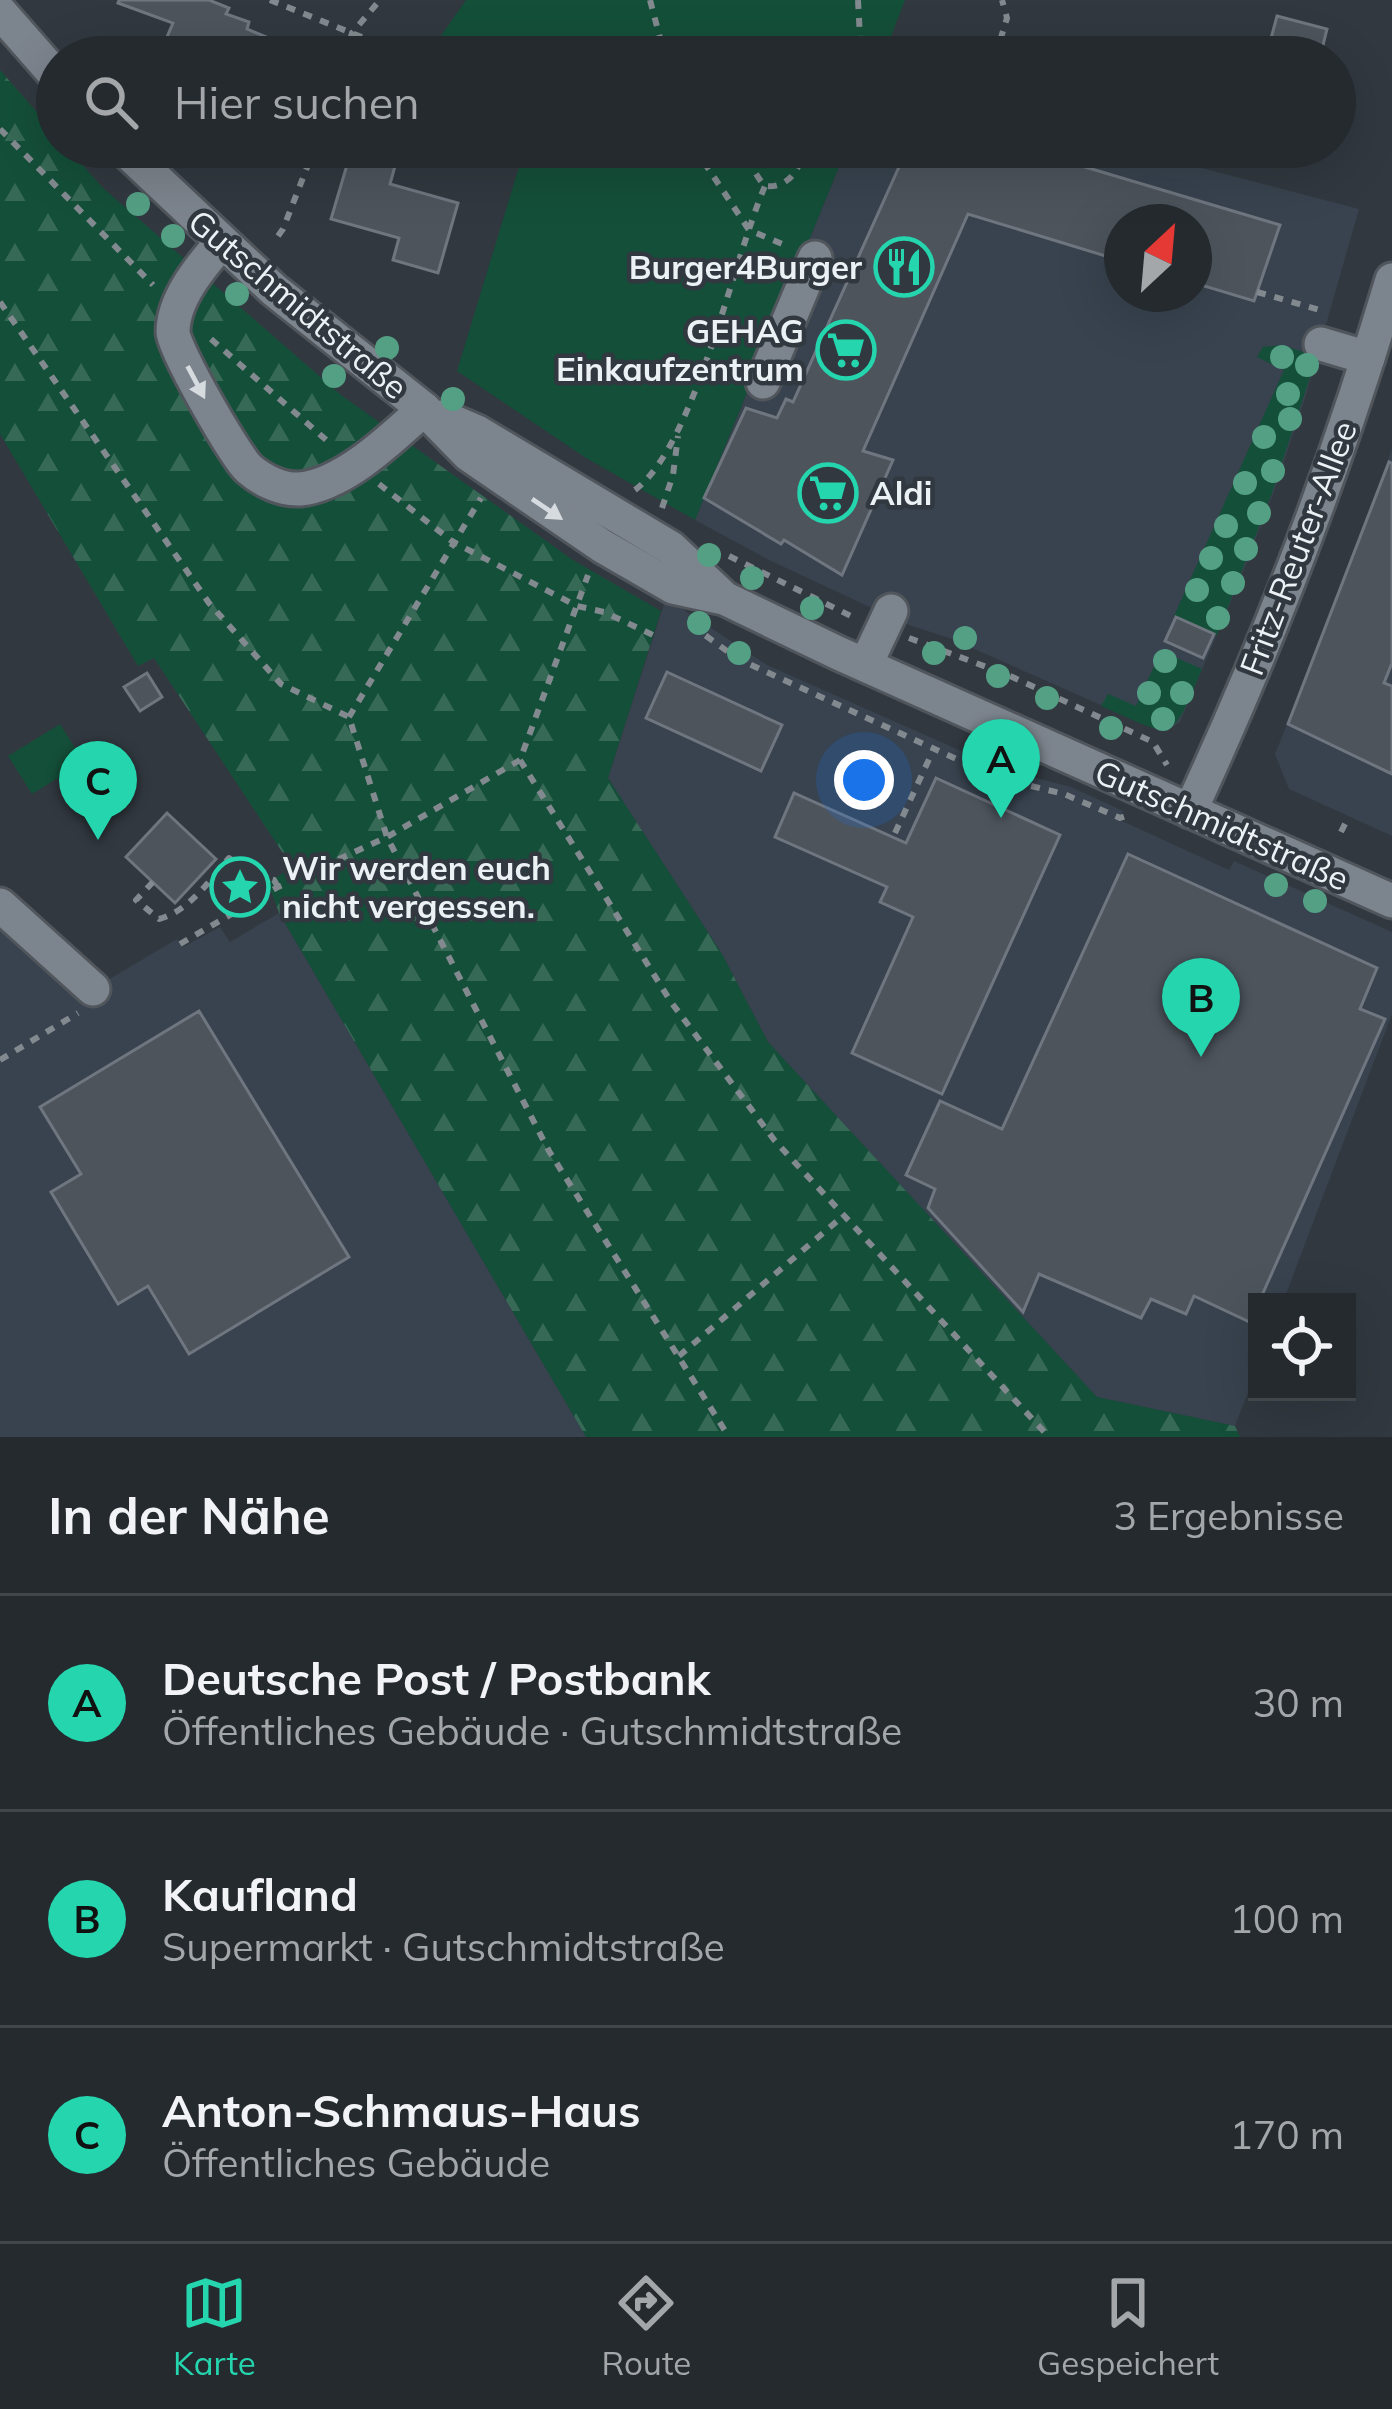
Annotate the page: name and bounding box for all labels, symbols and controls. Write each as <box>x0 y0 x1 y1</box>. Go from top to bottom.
search box <box>36 36 1356 168</box>
icon: search <box>78 69 144 135</box>
text: Hier suchen <box>174 74 420 130</box>
street label: Gutschmidtstraße <box>181 200 416 407</box>
north arrow <box>1104 204 1212 312</box>
restaurant icon: Burger4Burger <box>873 236 935 298</box>
place label: Burger4Burger <box>629 246 862 287</box>
place label: GEHAG Einkaufzentrum <box>556 310 804 389</box>
supermarket icon: GEHAG Einkaufzentrum <box>815 319 877 381</box>
one-way arrow <box>186 364 206 399</box>
street label: Fritz-Reuter-Allee <box>1230 415 1365 681</box>
supermarket icon: Aldi <box>797 462 859 524</box>
place label: Aldi <box>870 472 932 513</box>
one-way arrow <box>531 497 564 519</box>
pin: A <box>962 719 1040 818</box>
pin: C <box>59 741 137 840</box>
your location <box>834 750 894 810</box>
street label: Gutschmidtstraße <box>1089 750 1355 899</box>
place label: Wir werden euch nicht vergessen. <box>282 847 551 926</box>
place icon: Wir werden euch nicht vergessen. <box>209 856 271 918</box>
pin: B <box>1162 958 1240 1057</box>
map controls <box>1248 1293 1356 1401</box>
button: locate <box>1248 1293 1356 1401</box>
text: In der Nähe <box>48 1483 330 1547</box>
text: 3 Ergebnisse <box>1113 1491 1344 1540</box>
text: Deutsche Post / Postbank <box>162 1650 711 1706</box>
text: A <box>72 1678 102 1727</box>
text: 30 m <box>1253 1678 1344 1727</box>
text: Öffentliches Gebäude · Gutschmidtstraße <box>162 1706 902 1755</box>
text: Kaufland <box>162 1866 358 1922</box>
text: B <box>74 1894 100 1943</box>
text: 100 m <box>1229 1894 1344 1943</box>
text: Supermarkt · Gutschmidtstraße <box>162 1922 725 1971</box>
text: Anton-Schmaus-Haus <box>162 2082 641 2138</box>
text: C <box>74 2110 100 2159</box>
text: 170 m <box>1229 2110 1344 2159</box>
text: Öffentliches Gebäude <box>162 2138 550 2187</box>
tab: Karte <box>173 2270 256 2383</box>
tab: Route <box>602 2270 691 2383</box>
tab: Gespeichert <box>1037 2270 1219 2383</box>

